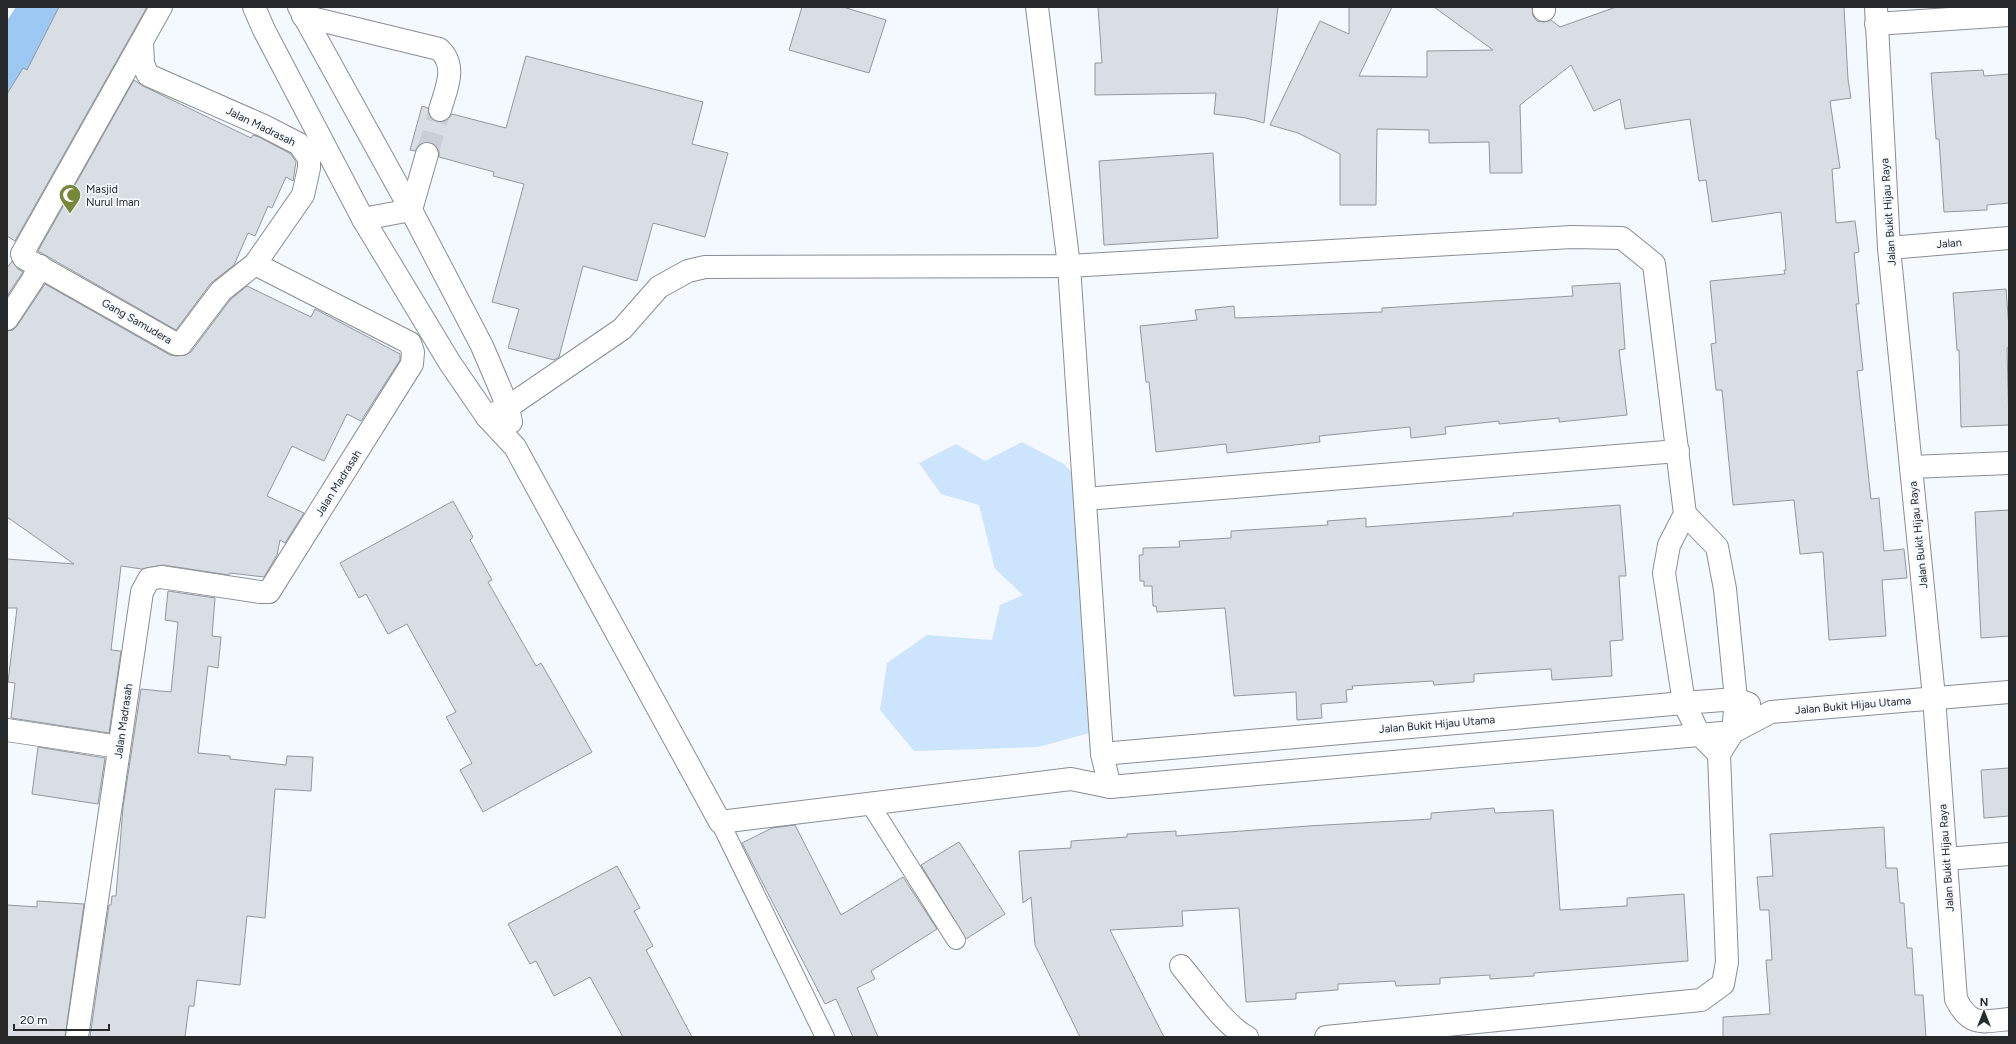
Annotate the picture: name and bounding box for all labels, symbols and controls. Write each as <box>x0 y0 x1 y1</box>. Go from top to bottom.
street label: Jalan Madrasah <box>224 104 298 149</box>
street label: Jalan Bukit Hijau Raya <box>1878 158 1899 266</box>
mosque icon: Masjid Nurul Iman <box>57 182 83 215</box>
place label: Masjid Nurul Iman <box>86 183 140 209</box>
street label: Jalan <box>1936 236 1962 251</box>
street label: Gang Samudera <box>99 296 174 347</box>
street label: Jalan Madrasah <box>313 448 364 519</box>
street label: Jalan Bukit Hijau Raya <box>1906 481 1931 589</box>
street label: Jalan Madrasah <box>112 683 135 759</box>
street label: Jalan Bukit Hijau Utama <box>1794 694 1912 717</box>
street label: Jalan Bukit Hijau Utama <box>1378 713 1496 736</box>
street label: Jalan Bukit Hijau Raya <box>1936 804 1957 912</box>
north arrow <box>1964 992 2004 1032</box>
text: N <box>1980 996 1988 1009</box>
scale bar <box>14 1006 109 1032</box>
text: 20 m <box>20 1013 48 1027</box>

